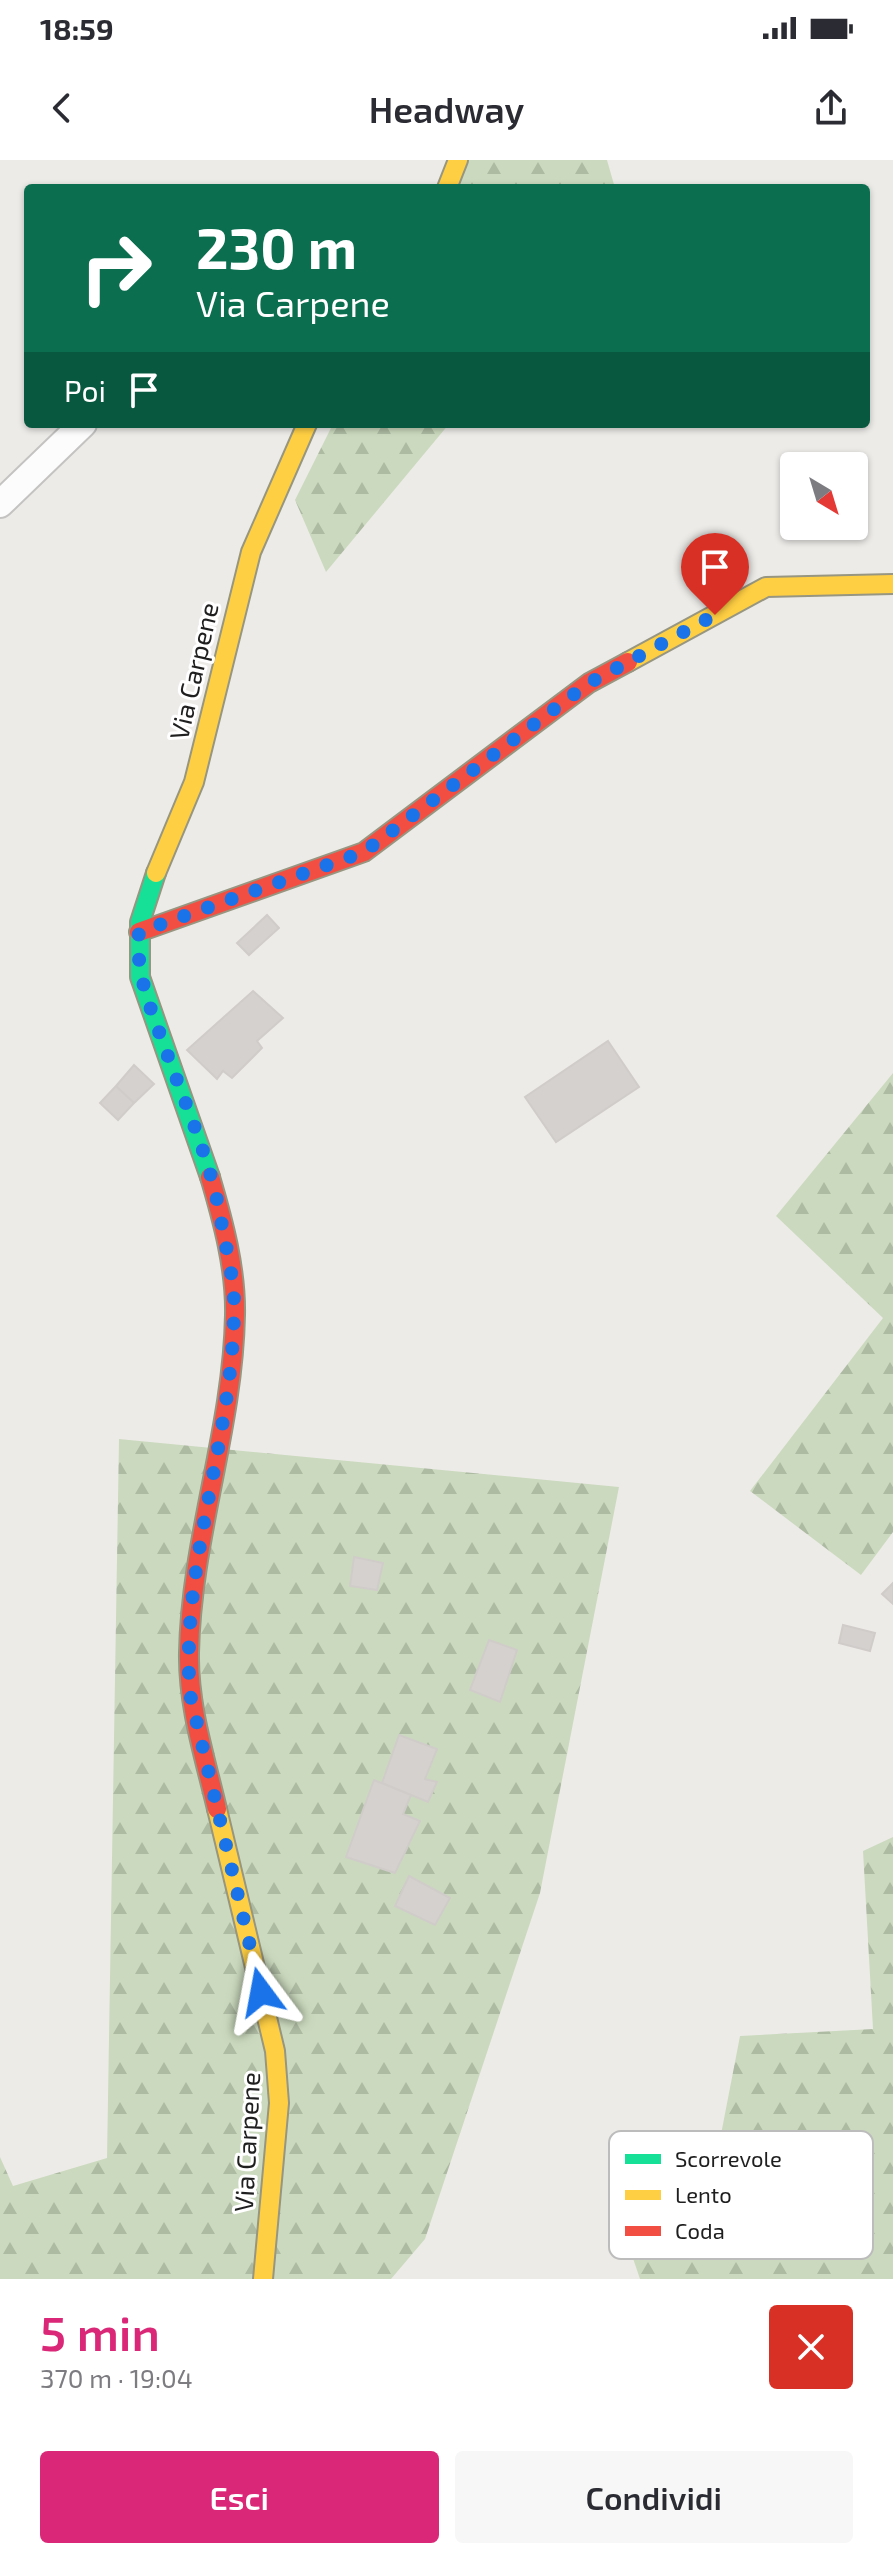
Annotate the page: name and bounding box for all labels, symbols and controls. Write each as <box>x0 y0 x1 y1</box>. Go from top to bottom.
text: 18:59 <box>40 10 114 46</box>
icon: back <box>40 86 84 130</box>
icon: share <box>809 86 853 130</box>
text: Headway <box>369 87 524 130</box>
text: 230 m <box>196 213 357 280</box>
icon: right <box>64 216 168 320</box>
text: Via Carpene <box>196 281 390 324</box>
icon: arrive <box>122 368 166 412</box>
text: Poi <box>64 372 106 408</box>
north arrow <box>780 452 868 540</box>
map controls <box>780 452 868 540</box>
pin <box>681 533 749 615</box>
icon: arrive <box>693 545 737 589</box>
street label: Via Carpene <box>162 599 224 743</box>
position arrow <box>219 1950 303 2034</box>
street label: Via Carpene <box>227 2071 265 2213</box>
legend <box>609 2131 873 2259</box>
text: Scorrevole <box>675 2145 782 2171</box>
text: Lento <box>675 2181 732 2207</box>
text: Coda <box>675 2217 725 2243</box>
text: 5 min <box>40 2303 160 2361</box>
button: close <box>769 2305 853 2389</box>
text: 370 m · 19:04 <box>40 2362 193 2393</box>
button: Esci <box>40 2451 439 2543</box>
button: Condividi <box>455 2451 853 2543</box>

